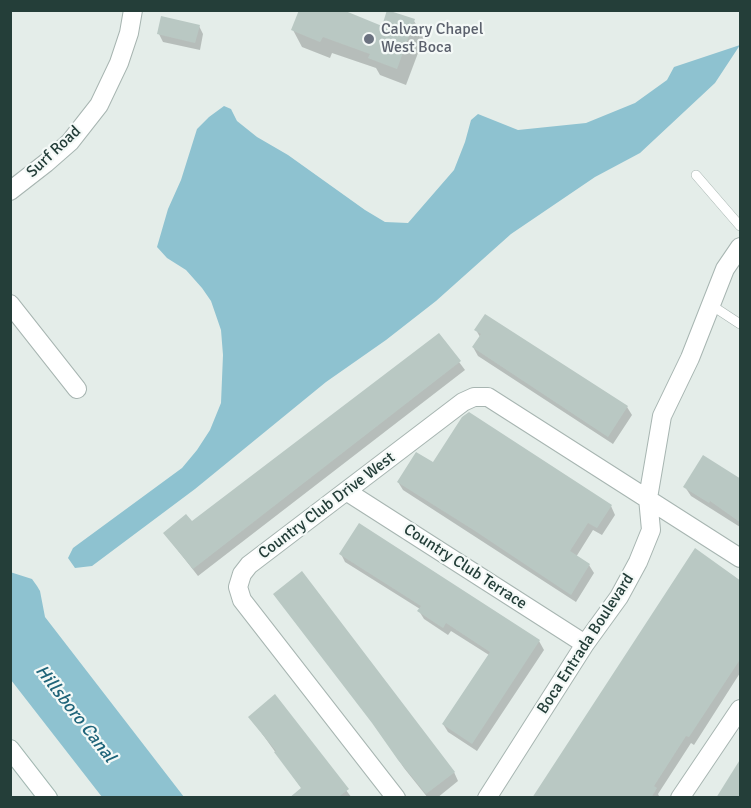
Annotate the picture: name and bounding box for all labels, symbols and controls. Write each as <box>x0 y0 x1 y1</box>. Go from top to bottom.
place label: Calvary Chapel West Boca <box>381 20 484 58</box>
marker: Calvary Chapel West Boca <box>362 32 376 46</box>
street label: Surf Road <box>23 122 85 182</box>
street label: Country Club Drive West <box>255 448 399 564</box>
street label: Country Club Terrace <box>400 520 530 614</box>
street label: Boca Entrada Boulevard <box>534 570 638 718</box>
water label: Hillsboro Canal <box>30 661 120 767</box>

